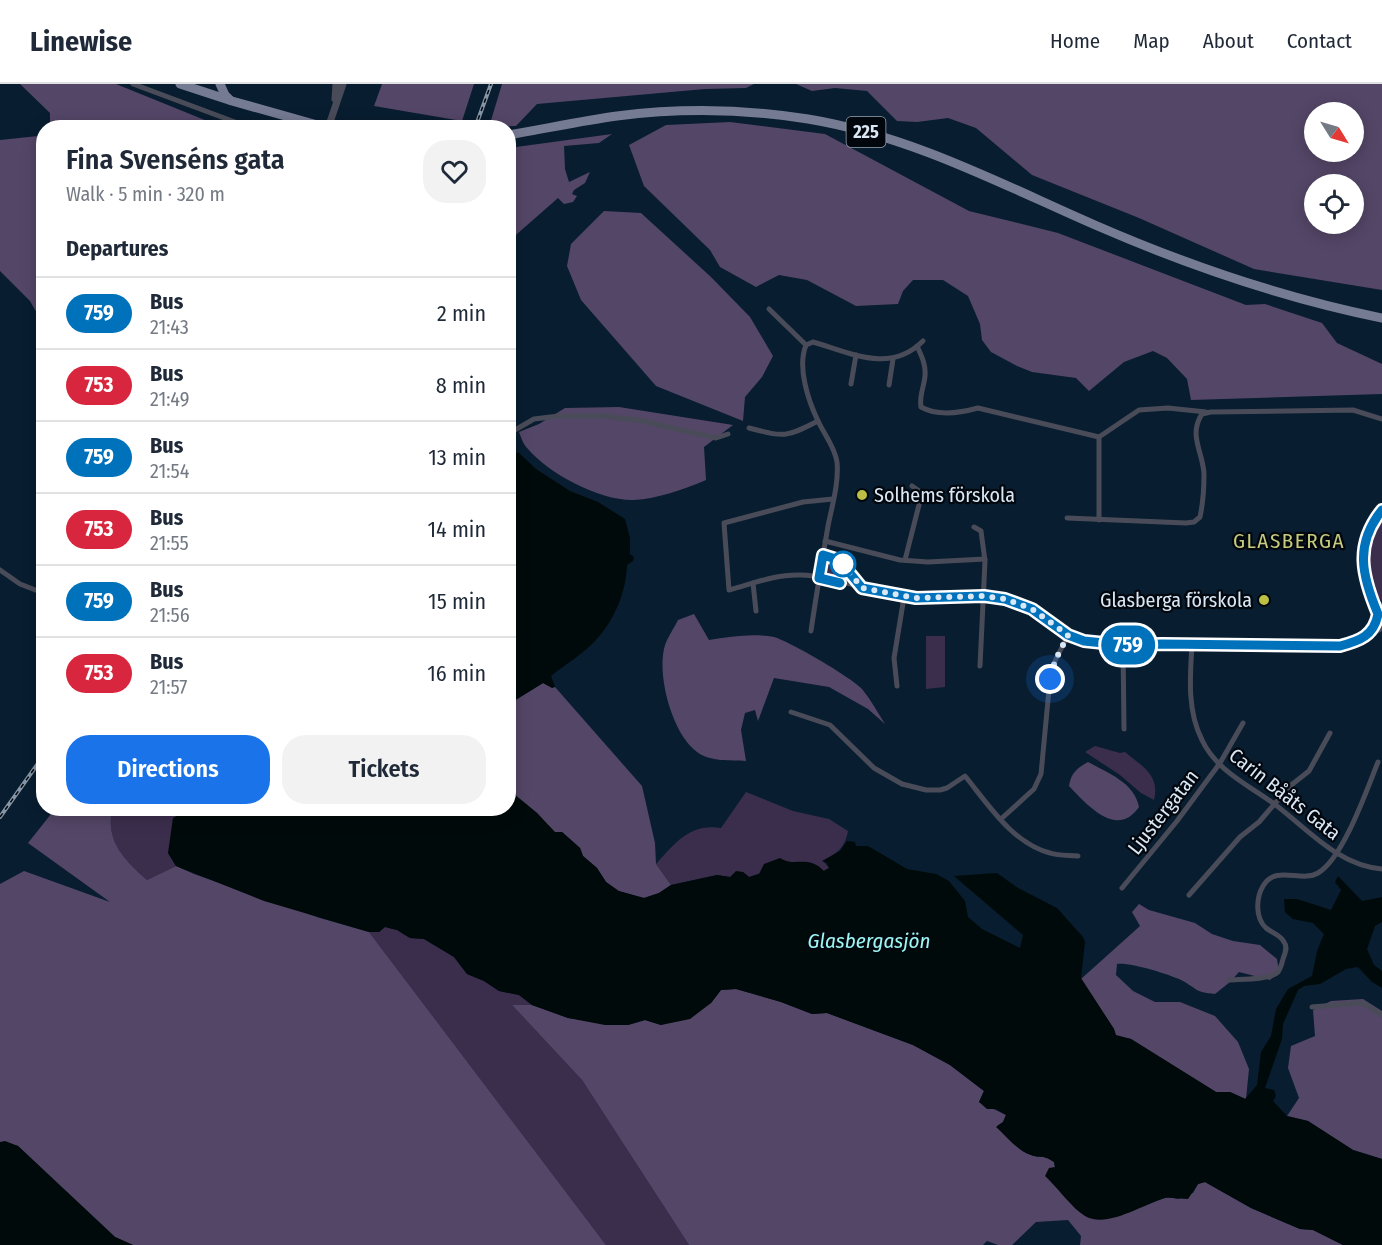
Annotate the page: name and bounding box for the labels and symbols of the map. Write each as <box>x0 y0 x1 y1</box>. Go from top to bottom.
north arrow <box>1304 102 1364 162</box>
road number: 225 <box>846 117 886 147</box>
place label: Solhems förskola <box>874 483 1015 507</box>
marker: Solhems förskola <box>855 488 869 502</box>
district label: GLASBERGA <box>1233 528 1345 554</box>
unlabelled marker <box>830 551 856 577</box>
place label: Glasberga förskola <box>1100 588 1252 612</box>
marker: Glasberga förskola <box>1257 593 1271 607</box>
line badge: 759 <box>1094 626 1162 664</box>
your location <box>1035 664 1065 694</box>
street label: Carin Bååts Gata <box>1225 743 1345 845</box>
street label: Ljustergatan <box>1122 765 1204 859</box>
water label: Glasbergasjön <box>808 928 930 954</box>

